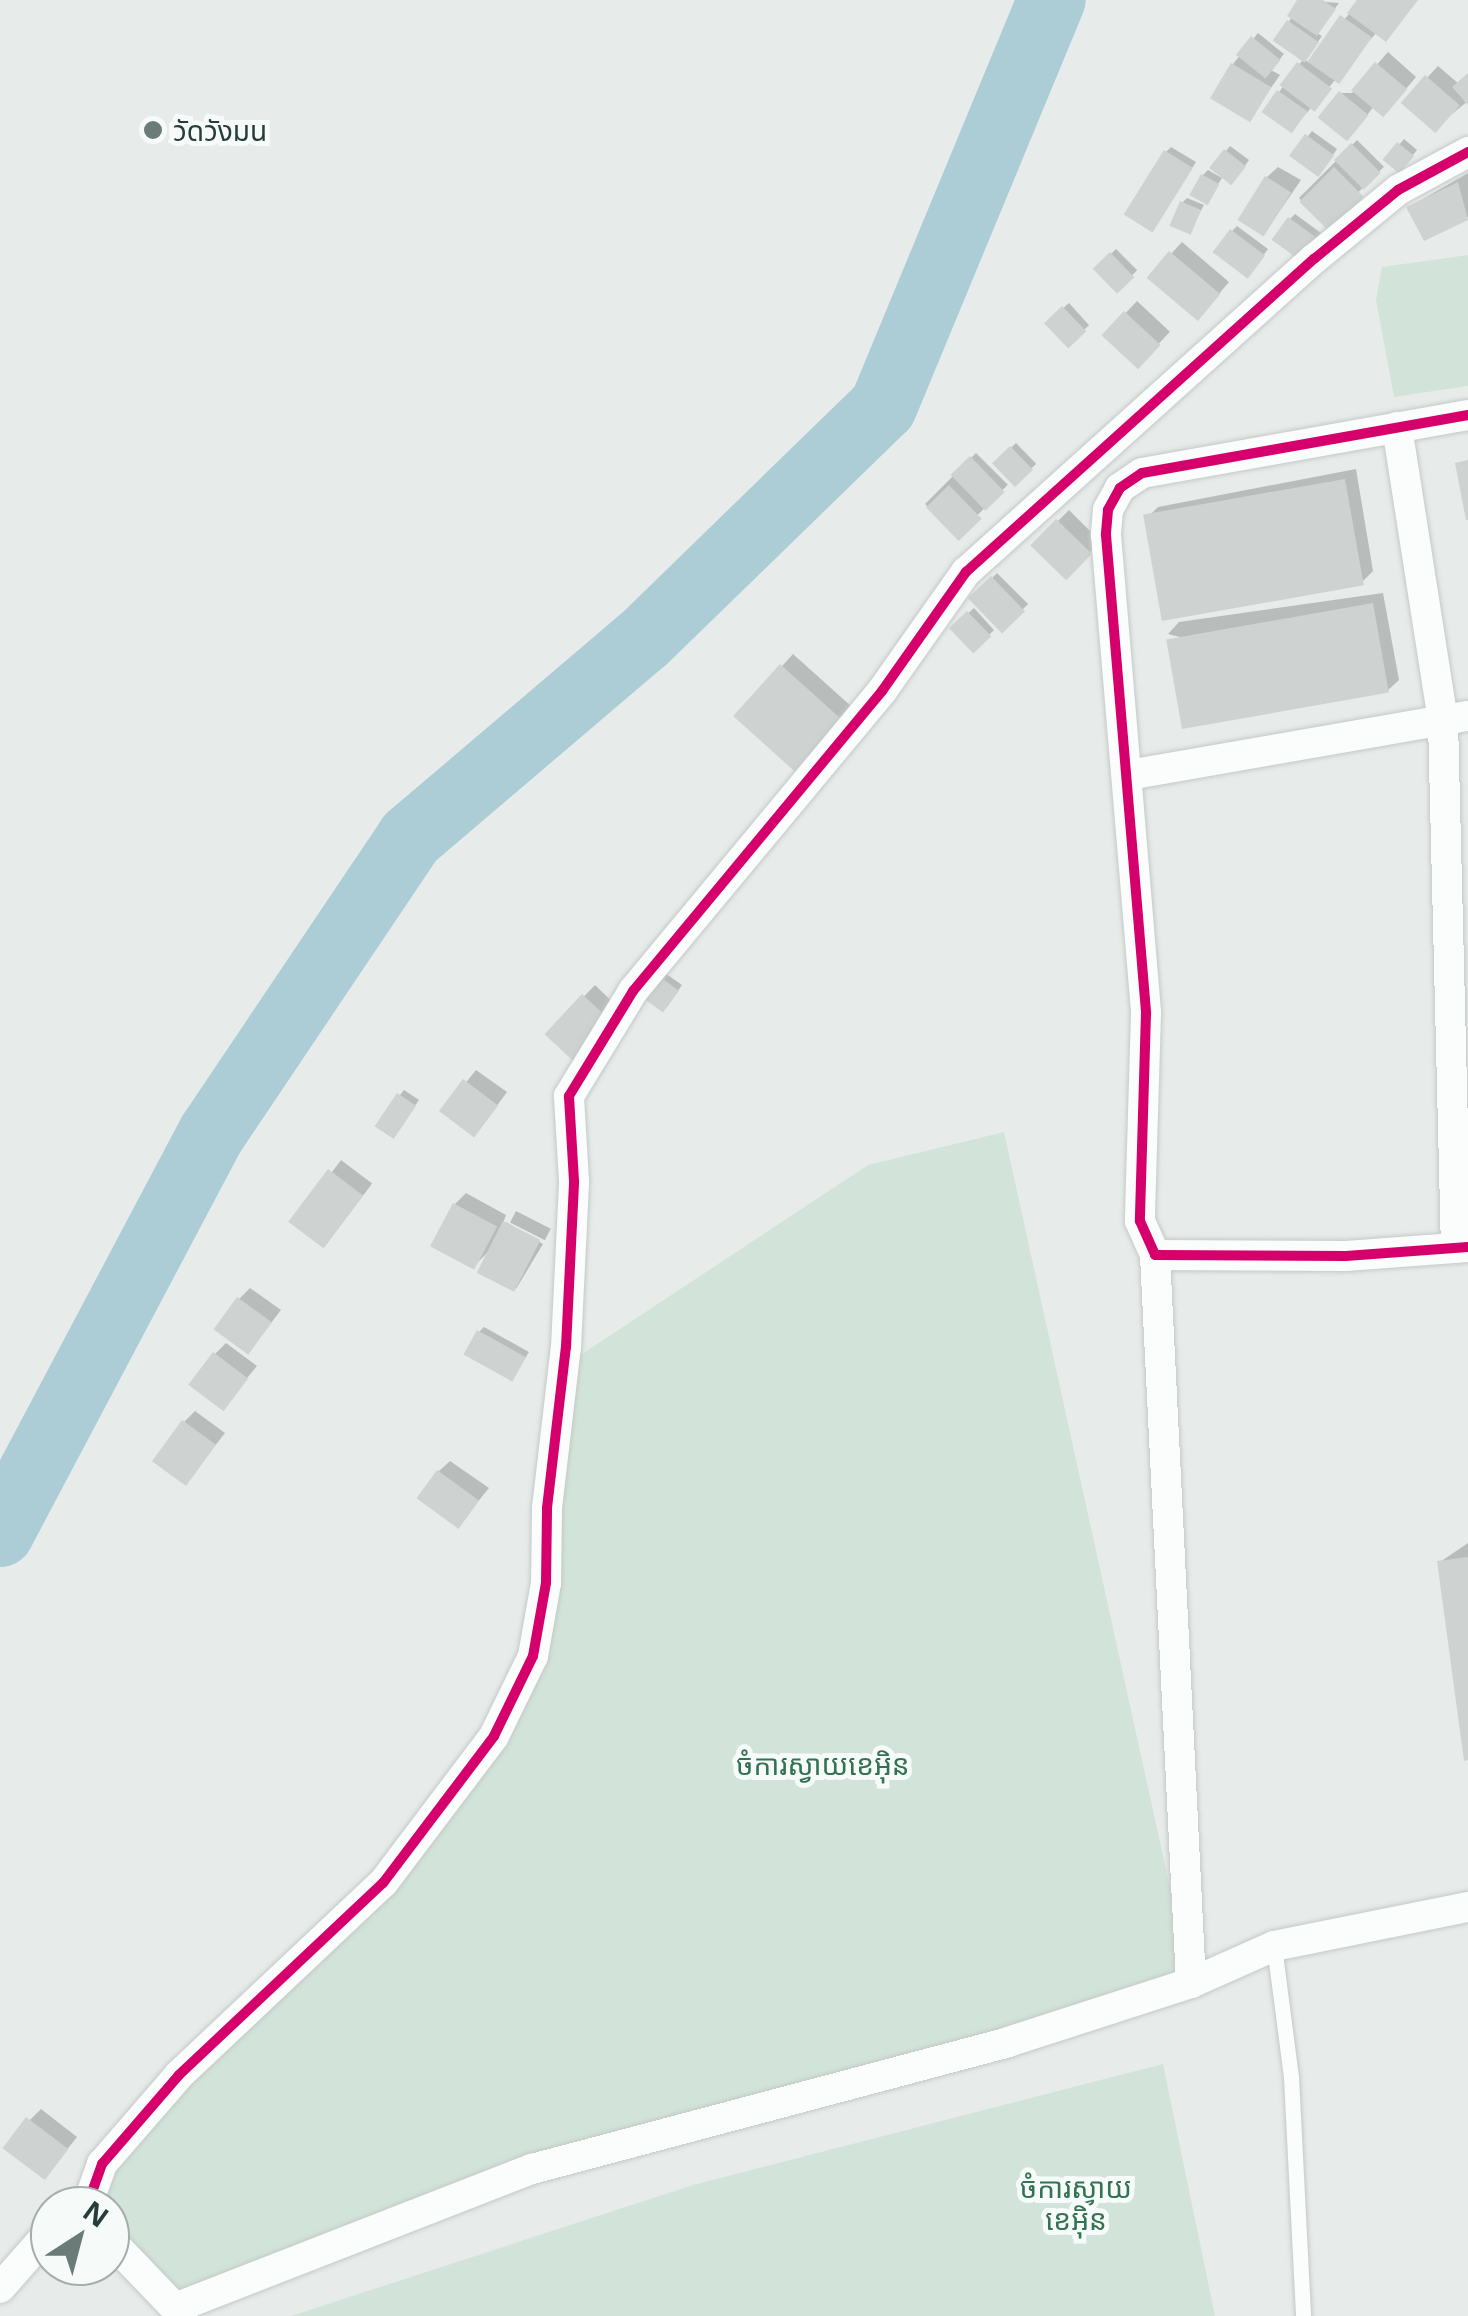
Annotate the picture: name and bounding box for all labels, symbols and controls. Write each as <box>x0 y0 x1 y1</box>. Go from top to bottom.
place label: วัดวังมน <box>173 113 267 147</box>
marker: วัดวังมน <box>142 119 164 141</box>
park label: ចំការស្វាយខេអ៊ិន <box>736 1747 910 1781</box>
park label: ចំការស្វាយ ខេអ៊ិន <box>1020 2170 1132 2236</box>
north arrow <box>30 2186 130 2286</box>
text: N <box>76 2191 117 2235</box>

